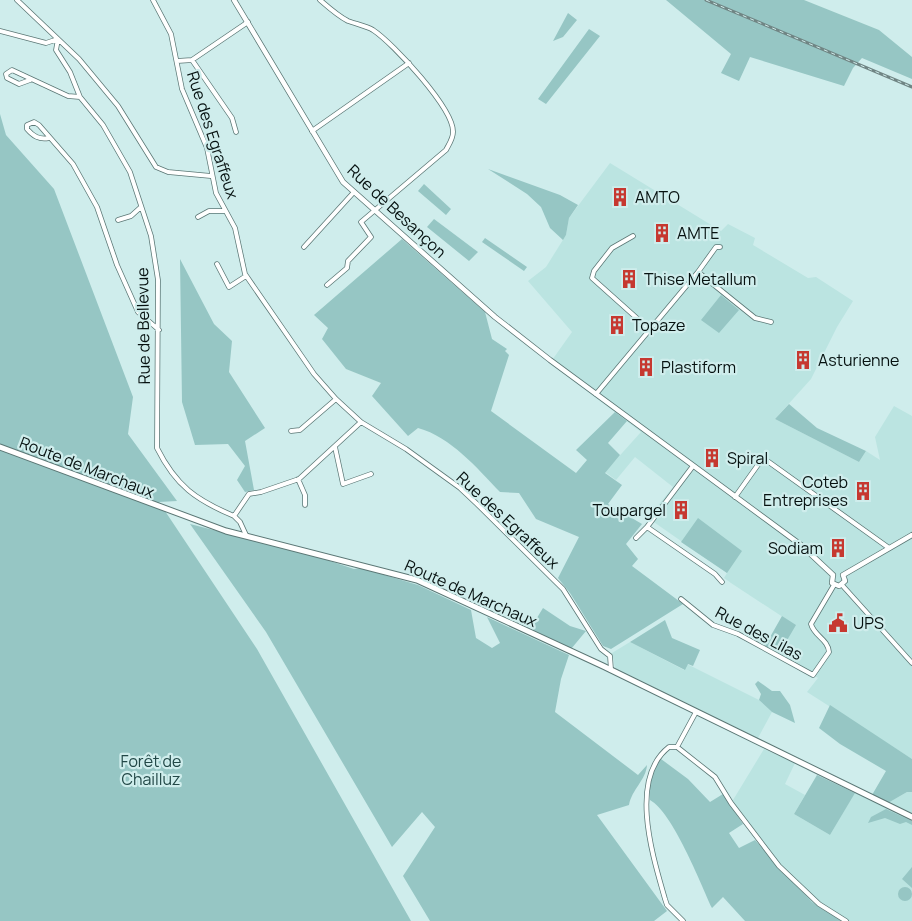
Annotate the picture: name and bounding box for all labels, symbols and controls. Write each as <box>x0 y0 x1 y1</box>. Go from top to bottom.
street label: Rue des Egraffeux <box>182 68 244 202</box>
street label: Rue de Besançon <box>343 159 451 263</box>
building icon: AMTO <box>609 186 631 208</box>
place label: AMTO <box>635 186 680 208</box>
building icon: AMTE <box>651 222 673 244</box>
place label: AMTE <box>677 222 719 244</box>
street label: Rue de Bellevue <box>131 267 155 385</box>
building icon: Thise Metallum <box>618 268 640 290</box>
place label: Thise Metallum <box>644 268 756 290</box>
building icon: Topaze <box>606 314 628 336</box>
place label: Topaze <box>632 314 685 336</box>
building icon: Asturienne <box>792 349 814 371</box>
place label: Asturienne <box>818 349 899 371</box>
building icon: Plastiform <box>635 356 657 378</box>
place label: Plastiform <box>661 356 736 378</box>
street label: Route de Marchaux <box>16 431 158 503</box>
building icon: Spiral <box>701 447 723 469</box>
place label: Spiral <box>727 447 768 469</box>
street label: Rue des Egraffeux <box>452 467 565 574</box>
place label: Coteb Entreprises <box>763 471 848 511</box>
building icon: Coteb Entreprises <box>852 480 874 502</box>
place label: Toupargel <box>592 499 666 521</box>
building icon: Toupargel <box>670 499 692 521</box>
place label: Sodiam <box>768 537 823 559</box>
building icon: Sodiam <box>827 537 849 559</box>
street label: Route de Marchaux <box>401 554 541 632</box>
street label: Rue des Lilas <box>712 601 806 665</box>
public building icon: UPS <box>827 612 849 634</box>
place label: UPS <box>853 612 884 634</box>
park label: Forêt de Chailluz <box>121 750 181 790</box>

